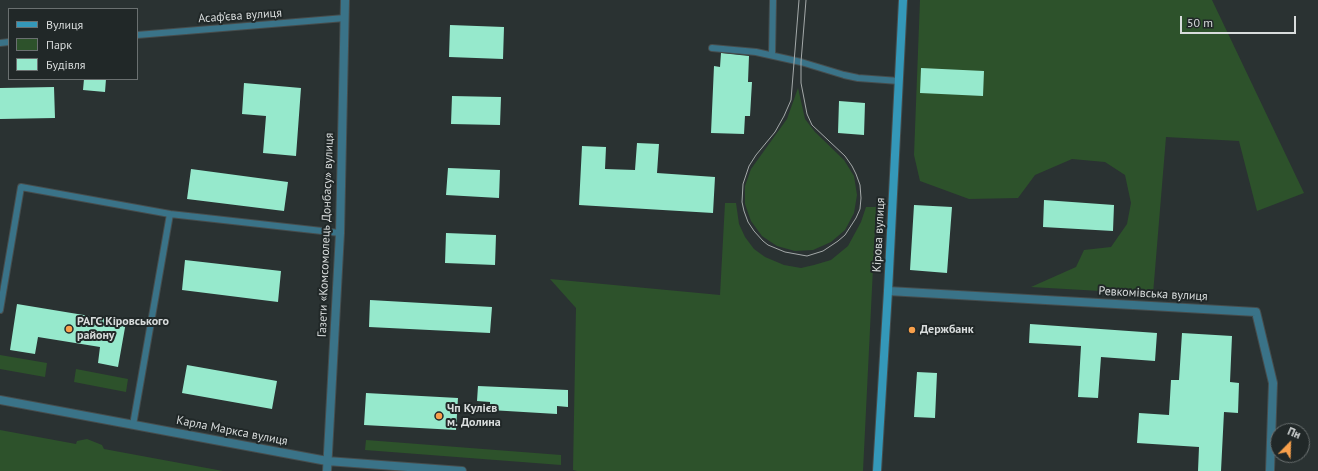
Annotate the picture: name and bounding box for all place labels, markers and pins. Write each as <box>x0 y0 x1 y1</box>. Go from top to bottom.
place label: РАГС Кіровського району <box>77 315 169 343</box>
place label: Держбанк <box>920 323 974 337</box>
marker: РАГС Кіровського району <box>64 324 74 334</box>
marker: Держбанк <box>907 325 917 335</box>
place label: Чп Кулієв м. Долина <box>447 402 501 430</box>
marker: Чп Кулієв м. Долина <box>434 411 444 421</box>

